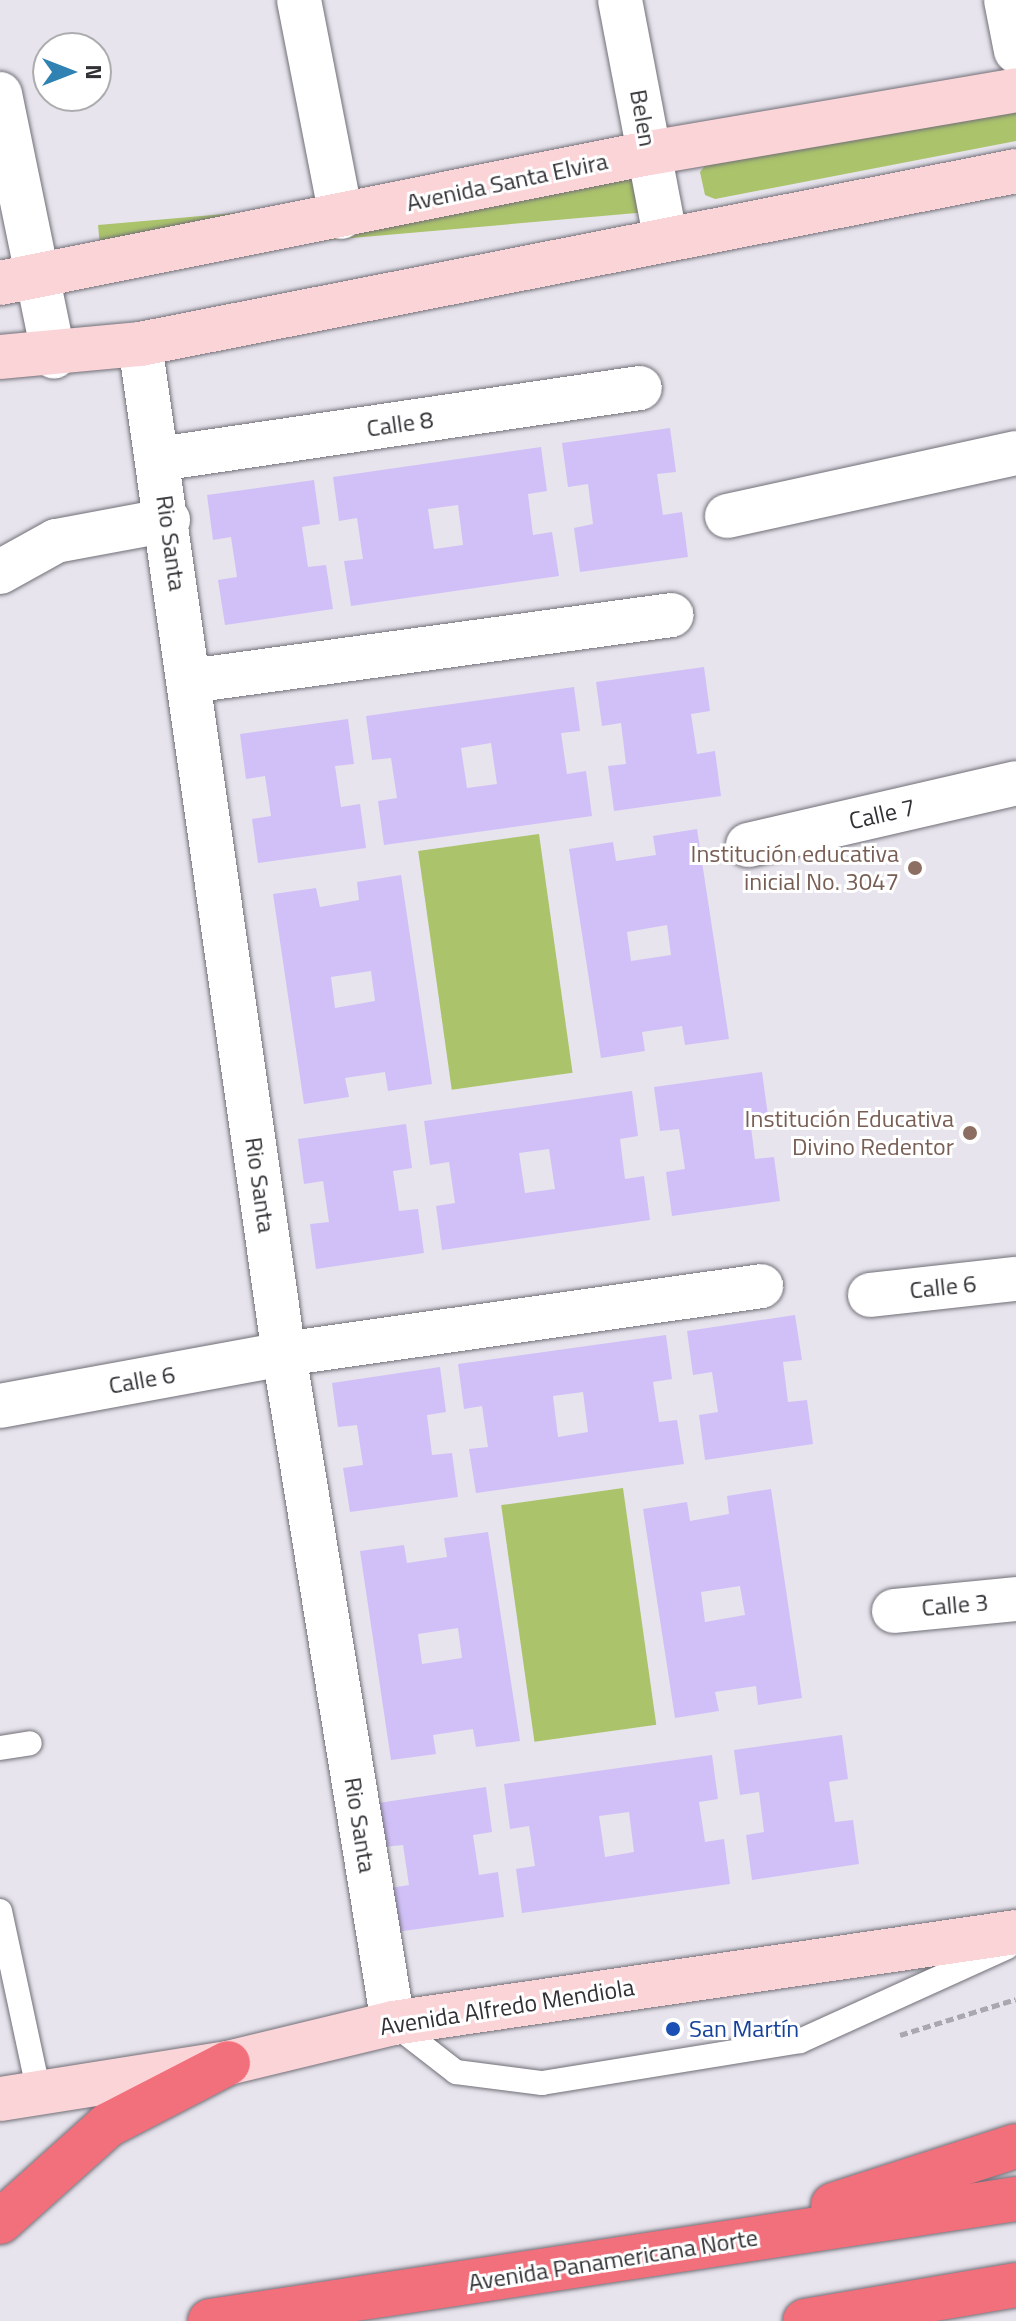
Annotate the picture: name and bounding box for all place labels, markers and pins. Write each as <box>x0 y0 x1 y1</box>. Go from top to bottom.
place label: Institución educativa inicial No. 3047 <box>691 840 899 896</box>
marker: Institución educativa inicial No. 3047 <box>906 859 924 877</box>
place label: Institución Educativa Divino Redentor <box>745 1105 954 1161</box>
marker: Institución Educativa Divino Redentor <box>961 1124 979 1142</box>
place label: San Martín <box>689 2015 799 2043</box>
marker: San Martín <box>664 2020 682 2038</box>

